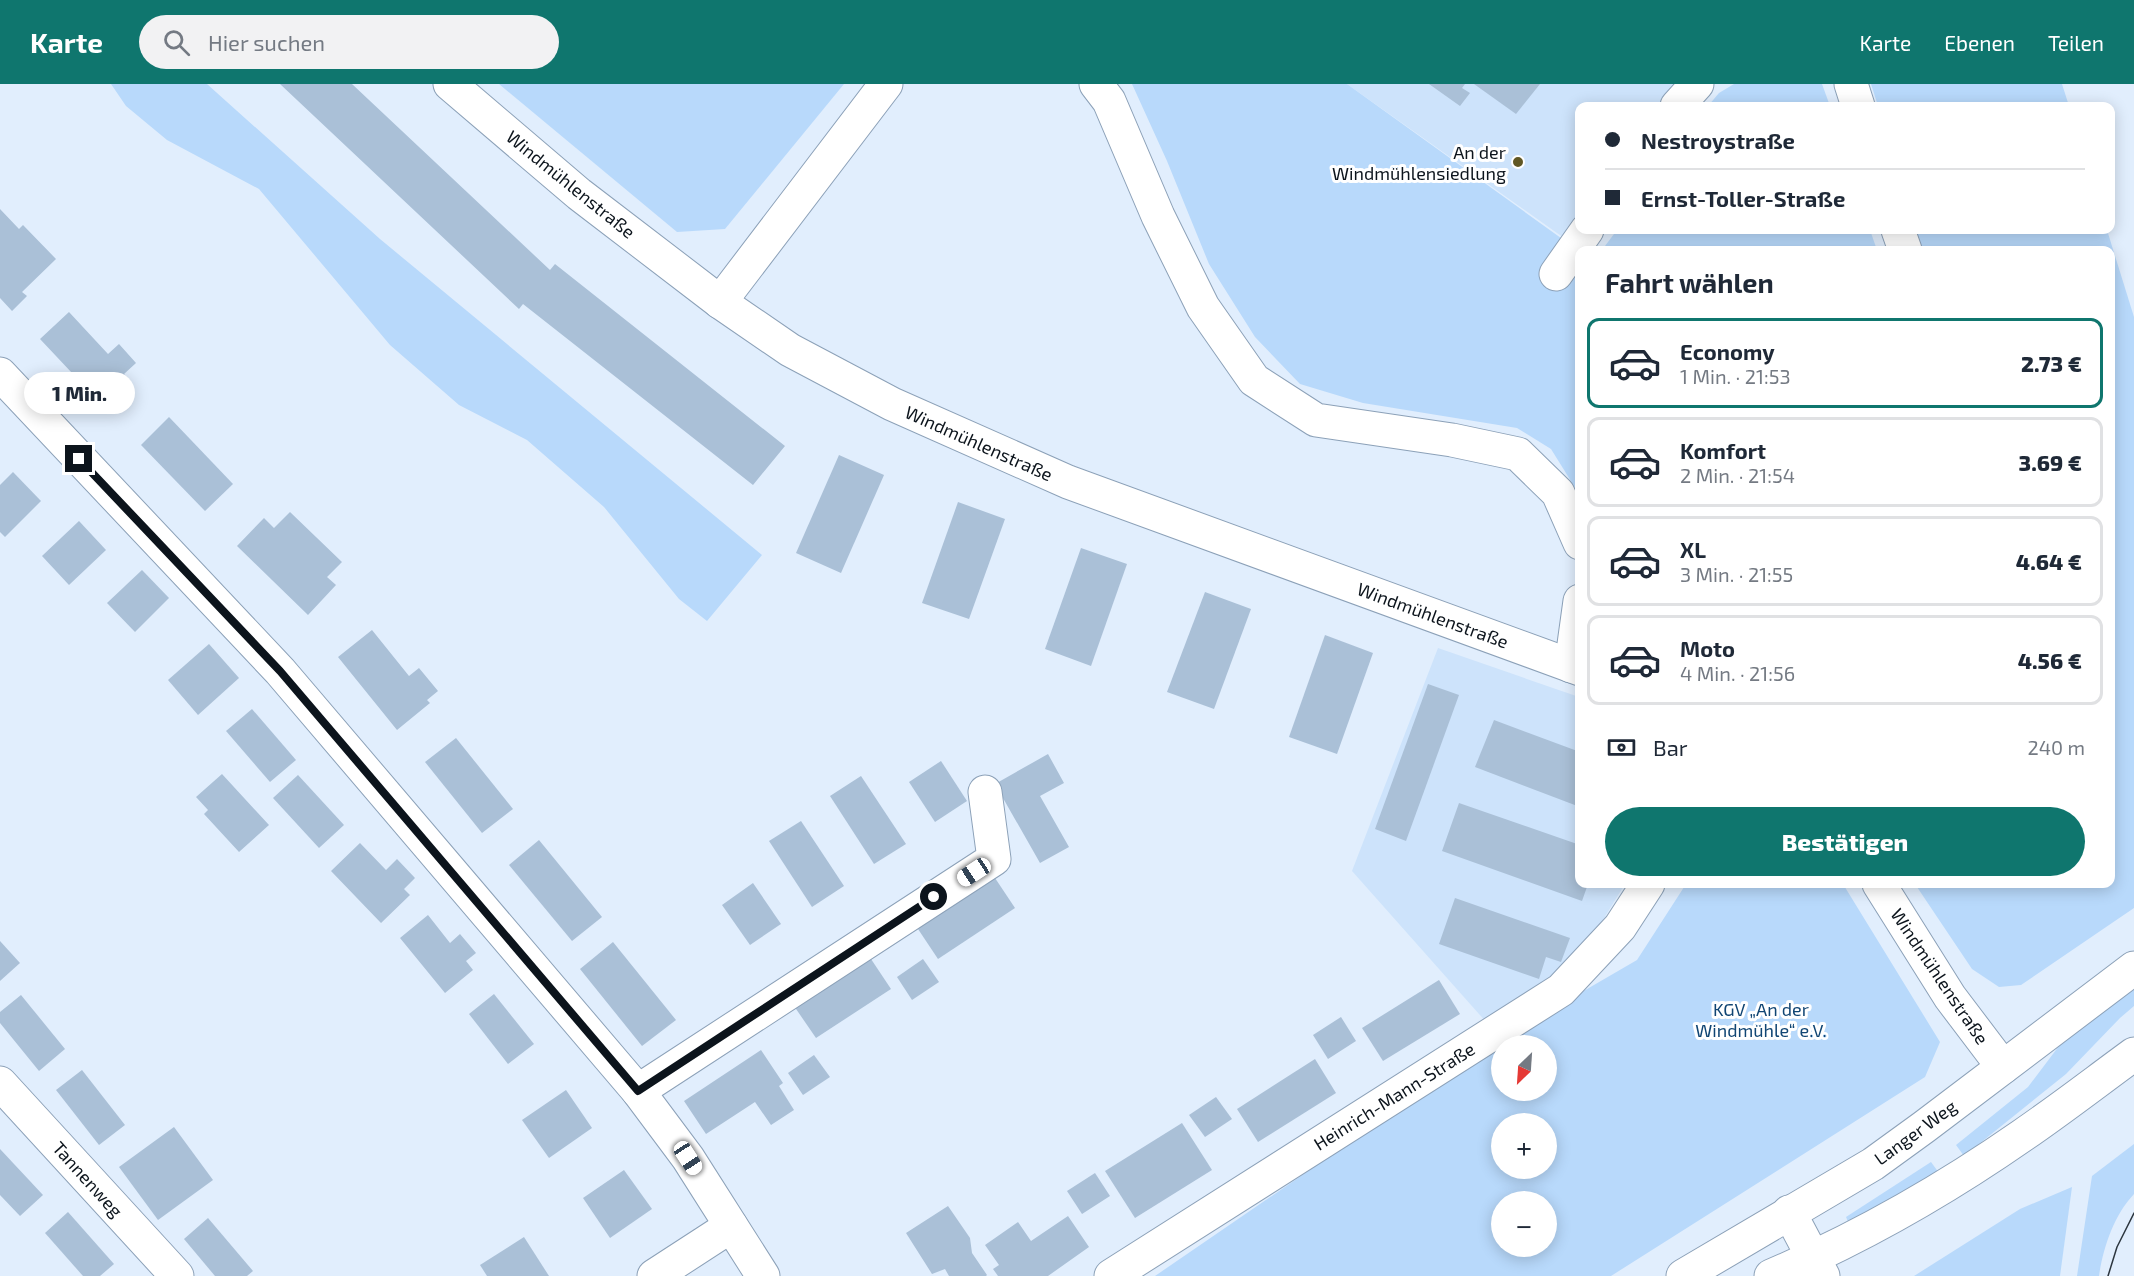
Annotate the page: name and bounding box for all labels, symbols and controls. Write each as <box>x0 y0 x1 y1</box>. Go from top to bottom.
search box <box>139 15 559 69</box>
text: Karte <box>30 25 103 59</box>
icon: search <box>160 26 193 59</box>
text: Hier suchen <box>208 29 325 55</box>
text: Karte <box>1860 30 1911 55</box>
text: Ebenen <box>1944 30 2015 55</box>
text: Teilen <box>2048 30 2104 55</box>
street label: Windmühlenstraße <box>502 125 640 243</box>
text: Nestroystraße <box>1641 127 1795 153</box>
place label: An der Windmühlensiedlung <box>1332 141 1506 184</box>
marker: An der Windmühlensiedlung <box>1511 155 1525 169</box>
text: Ernst-Toller-Straße <box>1641 185 1845 211</box>
text: Fahrt wählen <box>1605 266 1774 298</box>
icon: car <box>1608 336 1662 390</box>
text: Economy <box>1680 338 1775 364</box>
text: 2.73 € <box>2021 350 2082 376</box>
text: 1 Min. · 21:53 <box>1680 364 1791 388</box>
callout: 1 Min. <box>23 372 134 414</box>
text: 1 Min. <box>52 381 107 405</box>
street label: Windmühlenstraße <box>902 401 1056 485</box>
icon: car <box>1608 435 1662 489</box>
text: Komfort <box>1680 437 1766 463</box>
route end <box>65 445 92 472</box>
text: 3.69 € <box>2019 449 2082 475</box>
text: 2 Min. · 21:54 <box>1680 463 1795 487</box>
icon: car <box>1608 534 1662 588</box>
text: XL <box>1680 536 1706 562</box>
text: 4.64 € <box>2016 548 2082 574</box>
text: 3 Min. · 21:55 <box>1680 562 1793 586</box>
street label: Windmühlenstraße <box>1354 577 1512 653</box>
icon: car <box>1608 633 1662 687</box>
text: Moto <box>1680 635 1735 661</box>
text: 4.56 € <box>2018 647 2082 673</box>
text: 4 Min. · 21:56 <box>1680 661 1795 685</box>
icon: cash <box>1605 731 1638 764</box>
text: Bar <box>1653 734 1688 760</box>
text: 240 m <box>2027 735 2085 759</box>
button: Bestätigen <box>1605 807 2085 876</box>
car <box>954 855 994 889</box>
route start <box>920 883 947 910</box>
street label: Windmühlenstraße <box>1886 904 1994 1048</box>
park label: KGV „An der Windmühle“ e.V. <box>1695 998 1827 1041</box>
north arrow <box>1491 1035 1557 1101</box>
map controls <box>1491 1035 1557 1257</box>
street label: Heinrich-Mann-Straße <box>1309 1037 1479 1155</box>
street label: Langer Weg <box>1870 1095 1960 1169</box>
button: + <box>1491 1113 1557 1179</box>
street label: Tannenweg <box>48 1137 128 1221</box>
car <box>671 1138 705 1178</box>
button: − <box>1491 1191 1557 1257</box>

